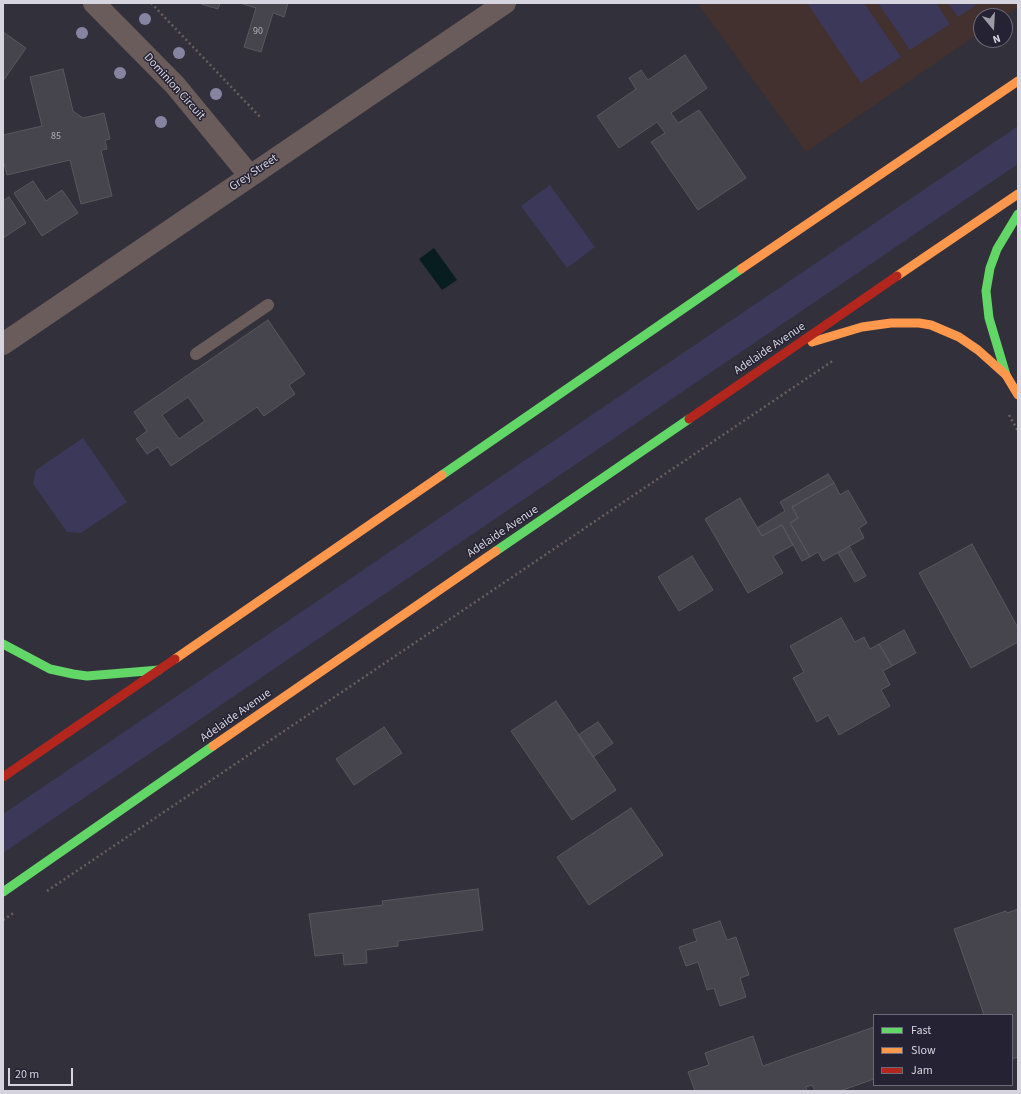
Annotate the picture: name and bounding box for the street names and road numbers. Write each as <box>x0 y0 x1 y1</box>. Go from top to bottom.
street label: Dominion Circuit <box>140 51 208 123</box>
street label: Grey Street <box>227 152 281 194</box>
street label: Adelaide Avenue <box>731 320 809 378</box>
street label: Adelaide Avenue <box>464 503 542 561</box>
street label: Adelaide Avenue <box>198 686 274 746</box>

